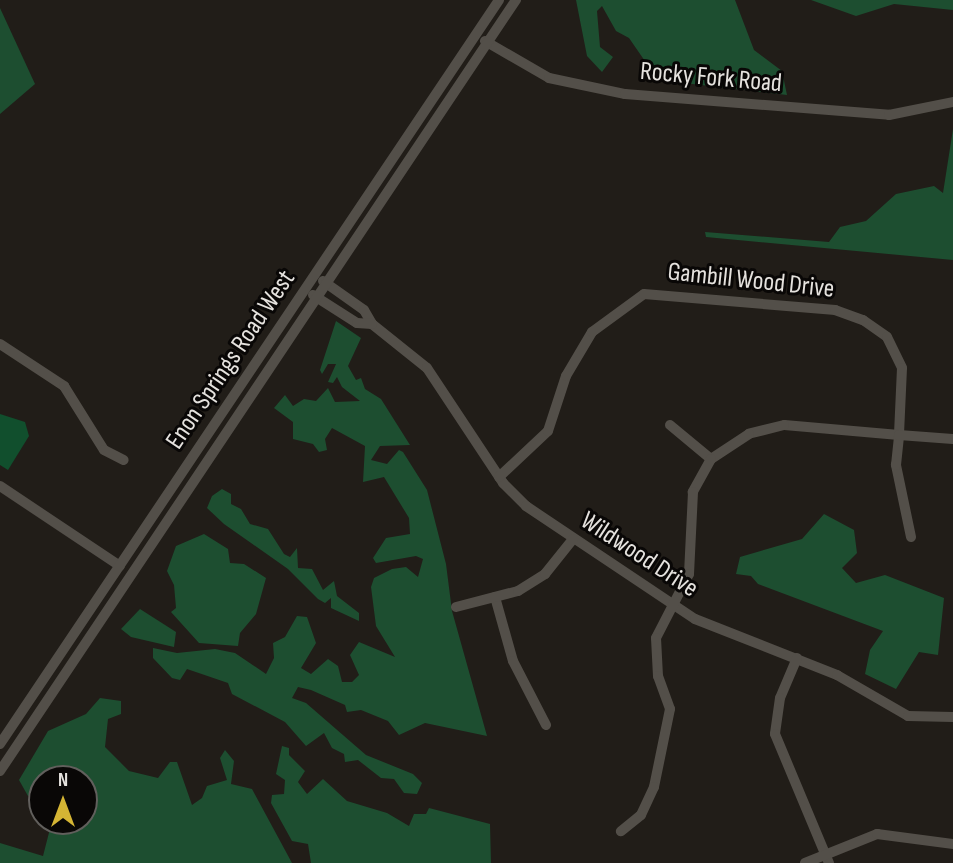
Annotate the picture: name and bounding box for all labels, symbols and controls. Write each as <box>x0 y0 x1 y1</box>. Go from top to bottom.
street label: Rocky Fork Road <box>639 56 783 100</box>
street label: Gambill Wood Drive <box>666 257 836 305</box>
street label: Enon Springs Road West <box>160 265 302 455</box>
street label: Wildwood Drive <box>574 505 704 605</box>
north arrow <box>28 765 98 835</box>
text: N <box>58 769 68 792</box>

